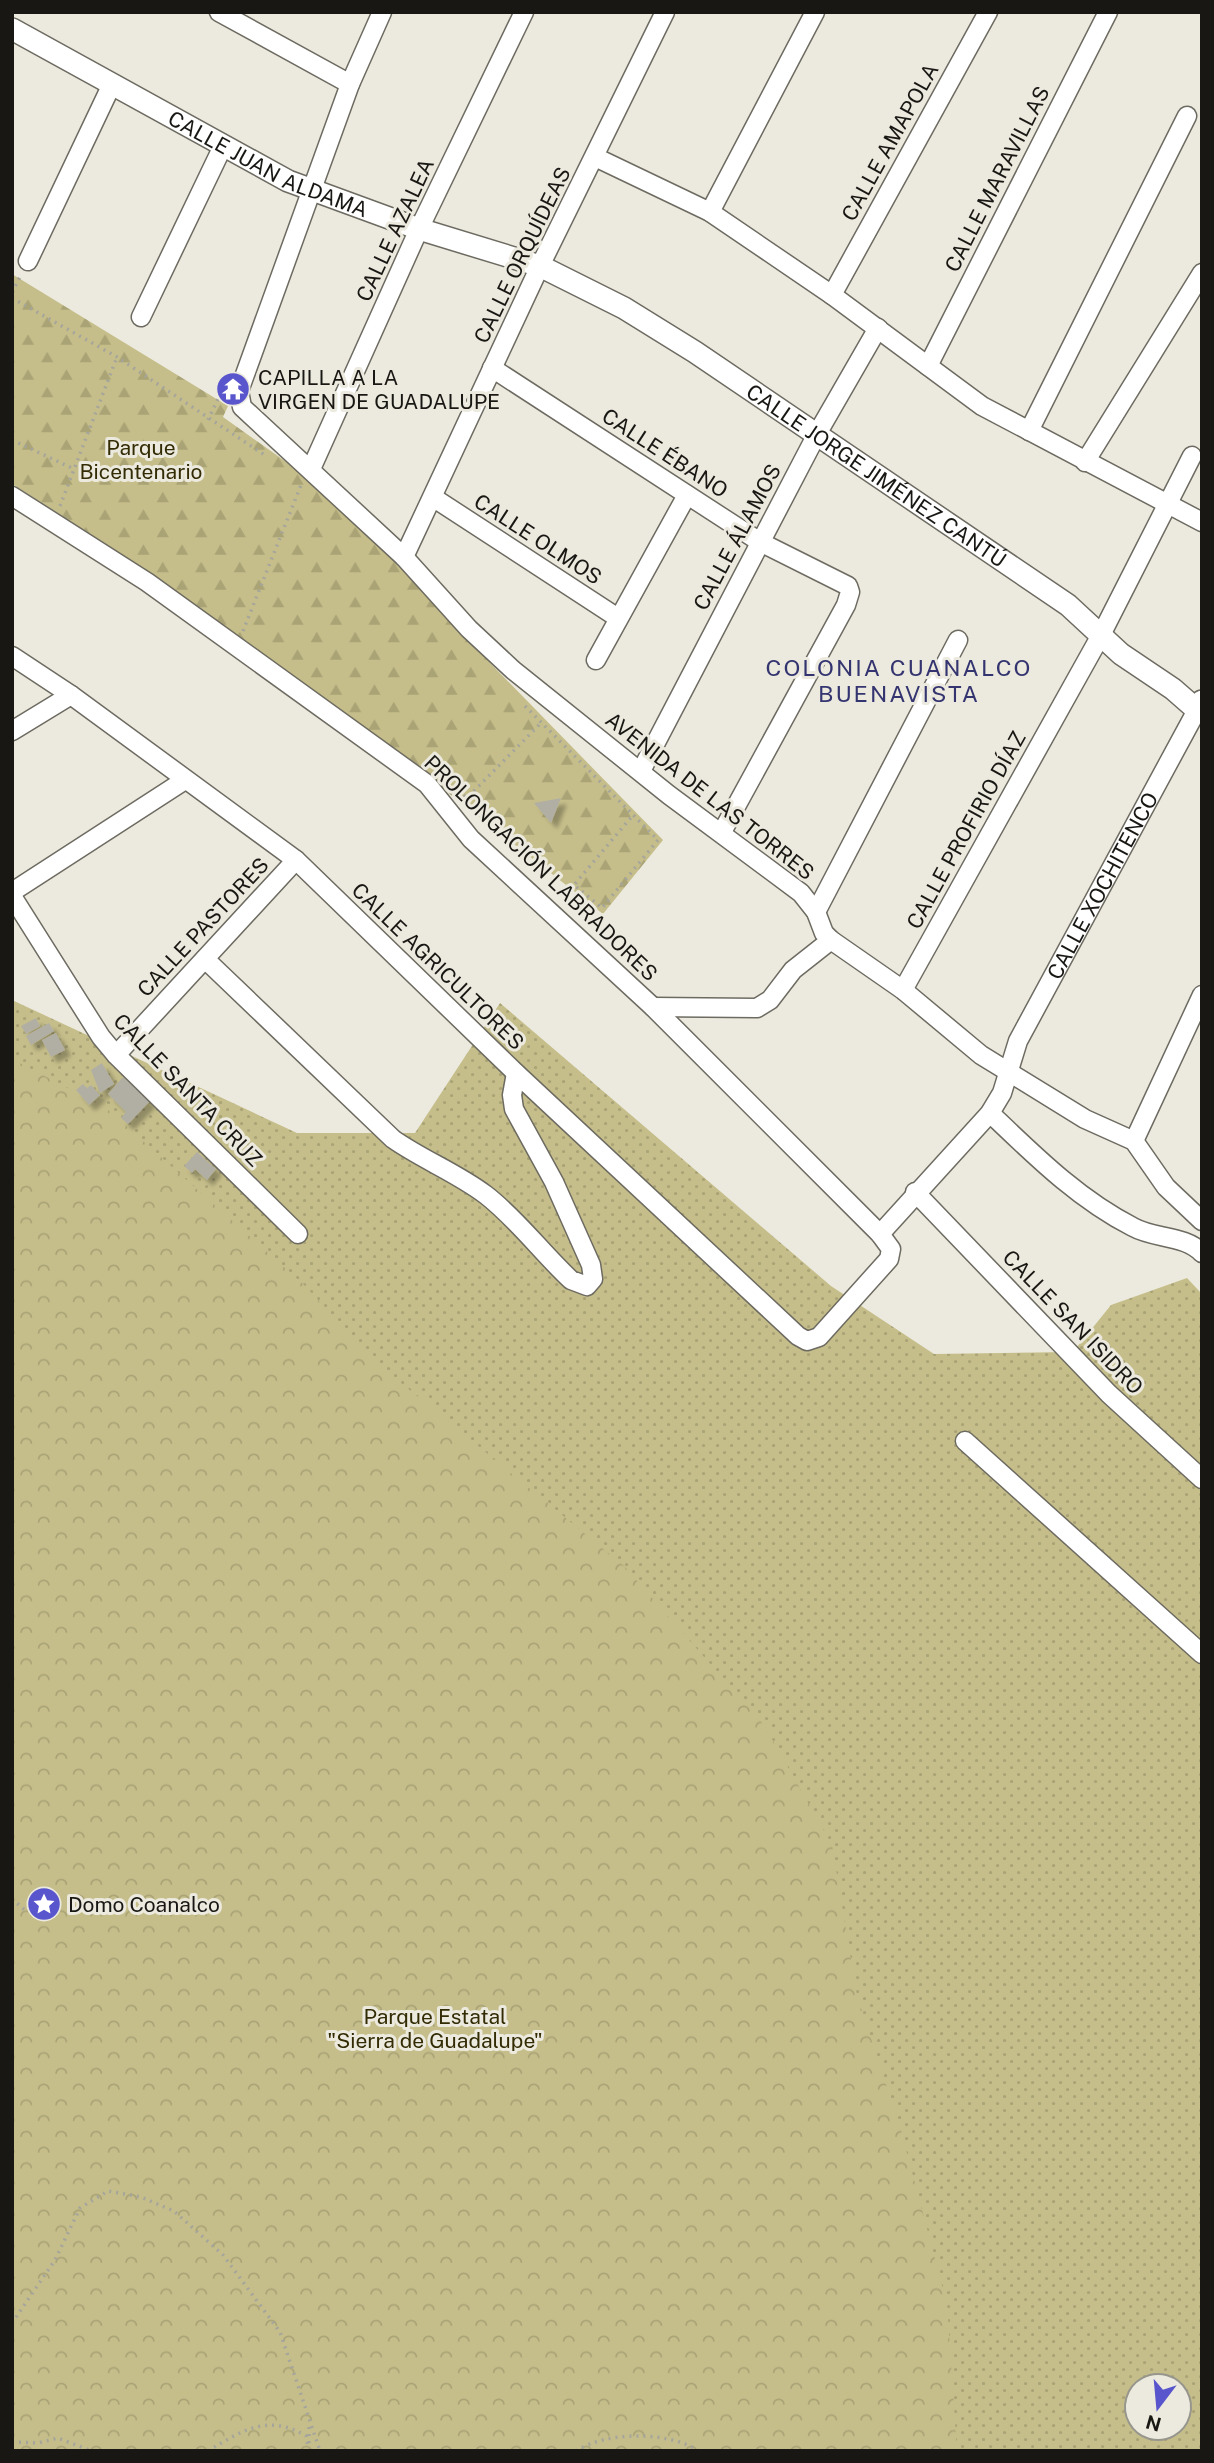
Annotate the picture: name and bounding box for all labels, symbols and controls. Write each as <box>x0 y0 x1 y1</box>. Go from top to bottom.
street label: CALLE AMAPOLA <box>836 59 944 225</box>
street label: CALLE MARAVILLAS <box>939 82 1055 276</box>
street label: CALLE JUAN ALDAMA <box>164 105 372 222</box>
street label: CALLE AZALEA <box>351 154 439 305</box>
street label: CALLE ORQUÍDEAS <box>468 163 576 347</box>
place label: CAPILLA A LA VIRGEN DE GUADALUPE <box>258 365 500 414</box>
temple icon: CAPILLA A LA VIRGEN DE GUADALUPE <box>214 370 252 408</box>
street label: CALLE JORGE JIMÉNEZ CANTÚ <box>742 378 1011 572</box>
street label: CALLE ÉBANO <box>597 403 733 503</box>
park label: Parque Bicentenario <box>80 435 202 484</box>
street label: CALLE ÁLAMOS <box>688 460 786 614</box>
street label: CALLE OLMOS <box>470 488 606 590</box>
district label: COLONIA CUANALCO BUENAVISTA <box>766 654 1032 707</box>
street label: AVENIDA DE LAS TORRES <box>601 707 819 885</box>
street label: CALLE PROFIRIO DÍAZ <box>901 727 1031 933</box>
street label: PROLONGACIÓN LABRADORES <box>419 750 663 986</box>
street label: CALLE XOCHITENCO <box>1041 788 1163 983</box>
street label: CALLE PASTORES <box>132 852 274 1002</box>
street label: CALLE AGRICULTORES <box>347 877 529 1055</box>
street label: CALLE SANTA CRUZ <box>108 1008 268 1172</box>
street label: CALLE SAN ISIDRO <box>998 1245 1148 1399</box>
place icon: Domo Coanalco <box>25 1885 63 1923</box>
place label: Domo Coanalco <box>68 1892 220 1917</box>
park label: Parque Estatal "Sierra de Guadalupe" <box>327 2004 543 2053</box>
north arrow <box>1123 2372 1193 2442</box>
text: N <box>1143 2411 1163 2436</box>

